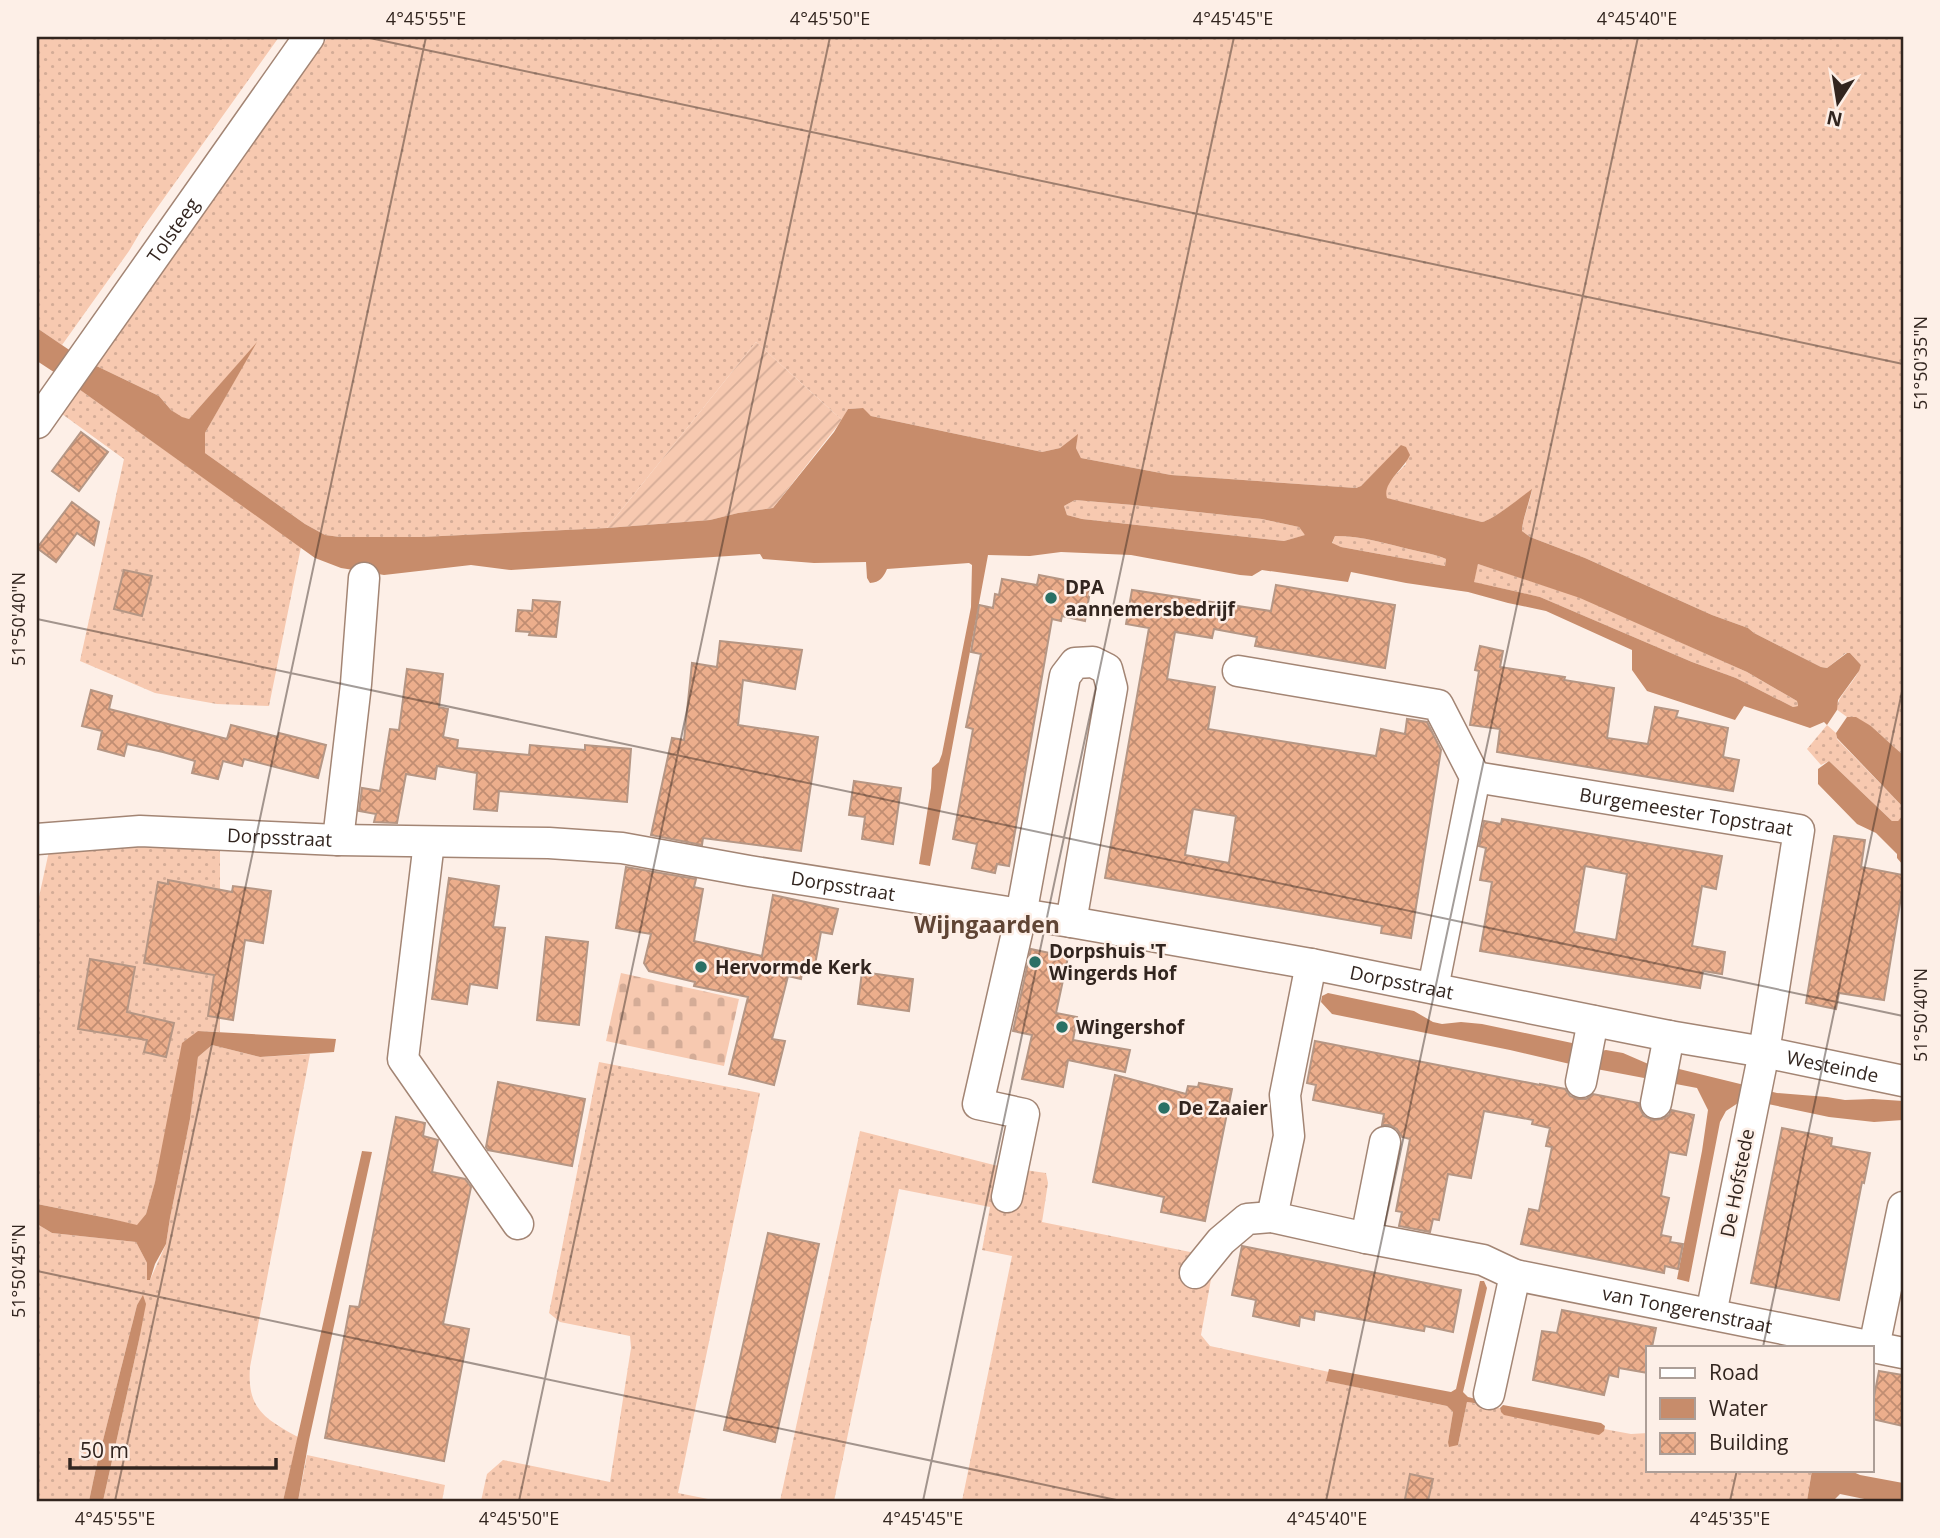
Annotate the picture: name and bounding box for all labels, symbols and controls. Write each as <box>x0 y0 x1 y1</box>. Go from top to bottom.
text: 4°45'55"E <box>386 6 466 30</box>
text: 4°45'50"E <box>790 6 870 30</box>
text: 4°45'45"E <box>1193 6 1273 30</box>
text: 4°45'40"E <box>1597 6 1677 30</box>
north arrow <box>1804 66 1874 136</box>
text: N <box>1824 104 1845 133</box>
street label: Tolsteeg <box>141 192 205 268</box>
text: 51°50'35"N <box>1908 316 1932 410</box>
text: 51°50'40"N <box>6 572 30 666</box>
place label: DPA aannemersbedrijf <box>1065 574 1237 622</box>
marker: DPA aannemersbedrijf <box>1043 590 1059 606</box>
street label: Burgemeester Topstraat <box>1578 781 1795 842</box>
street label: Dorpsstraat <box>226 822 333 853</box>
street label: Dorpsstraat <box>789 865 897 907</box>
district label: Wijngaarden <box>914 908 1060 940</box>
place label: Dorpshuis 'T Wingerds Hof <box>1049 938 1178 986</box>
place label: Hervormde Kerk <box>715 954 872 980</box>
marker: Dorpshuis 'T Wingerds Hof <box>1027 954 1043 970</box>
marker: Hervormde Kerk <box>693 959 709 975</box>
street label: Dorpsstraat <box>1348 959 1456 1005</box>
text: 51°50'40"N <box>1908 968 1932 1062</box>
place label: Wingershof <box>1076 1014 1186 1040</box>
marker: Wingershof <box>1054 1019 1070 1035</box>
street label: Westeinde <box>1784 1044 1881 1089</box>
place label: De Zaaier <box>1178 1095 1268 1121</box>
marker: De Zaaier <box>1156 1100 1172 1116</box>
street label: De Hofstede <box>1714 1127 1760 1239</box>
text: 51°50'45"N <box>6 1224 30 1318</box>
street label: van Tongerenstraat <box>1600 1280 1775 1339</box>
legend <box>1646 1346 1874 1472</box>
text: Road <box>1709 1358 1759 1386</box>
text: Water <box>1709 1394 1768 1422</box>
scale bar <box>70 1426 276 1470</box>
text: Building <box>1709 1428 1788 1456</box>
text: 50 m <box>80 1436 129 1464</box>
text: 4°45'55"E <box>75 1506 155 1530</box>
text: 4°45'50"E <box>479 1506 559 1530</box>
text: 4°45'45"E <box>883 1506 963 1530</box>
text: 4°45'40"E <box>1287 1506 1367 1530</box>
text: 4°45'35"E <box>1690 1506 1770 1530</box>

